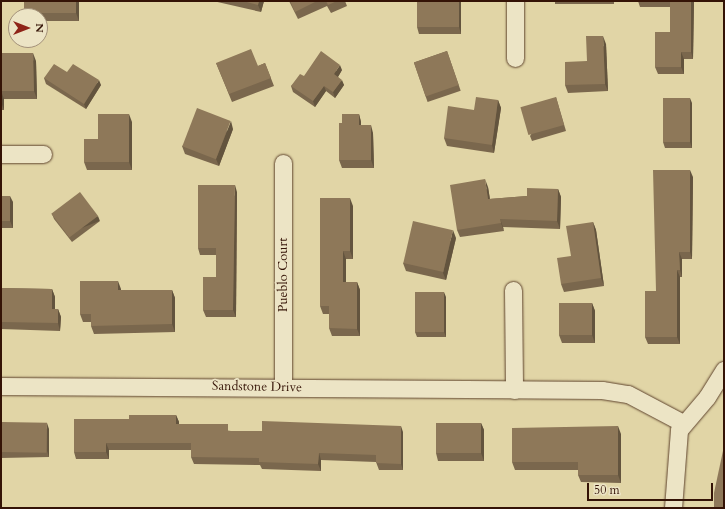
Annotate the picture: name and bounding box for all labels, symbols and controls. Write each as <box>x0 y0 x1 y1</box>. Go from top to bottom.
north arrow <box>8 8 48 48</box>
text: N <box>32 23 47 33</box>
street label: Pueblo Court <box>275 238 291 312</box>
street label: Sandstone Drive <box>212 378 302 396</box>
scale bar <box>589 475 715 501</box>
text: 50 m <box>594 482 620 498</box>

